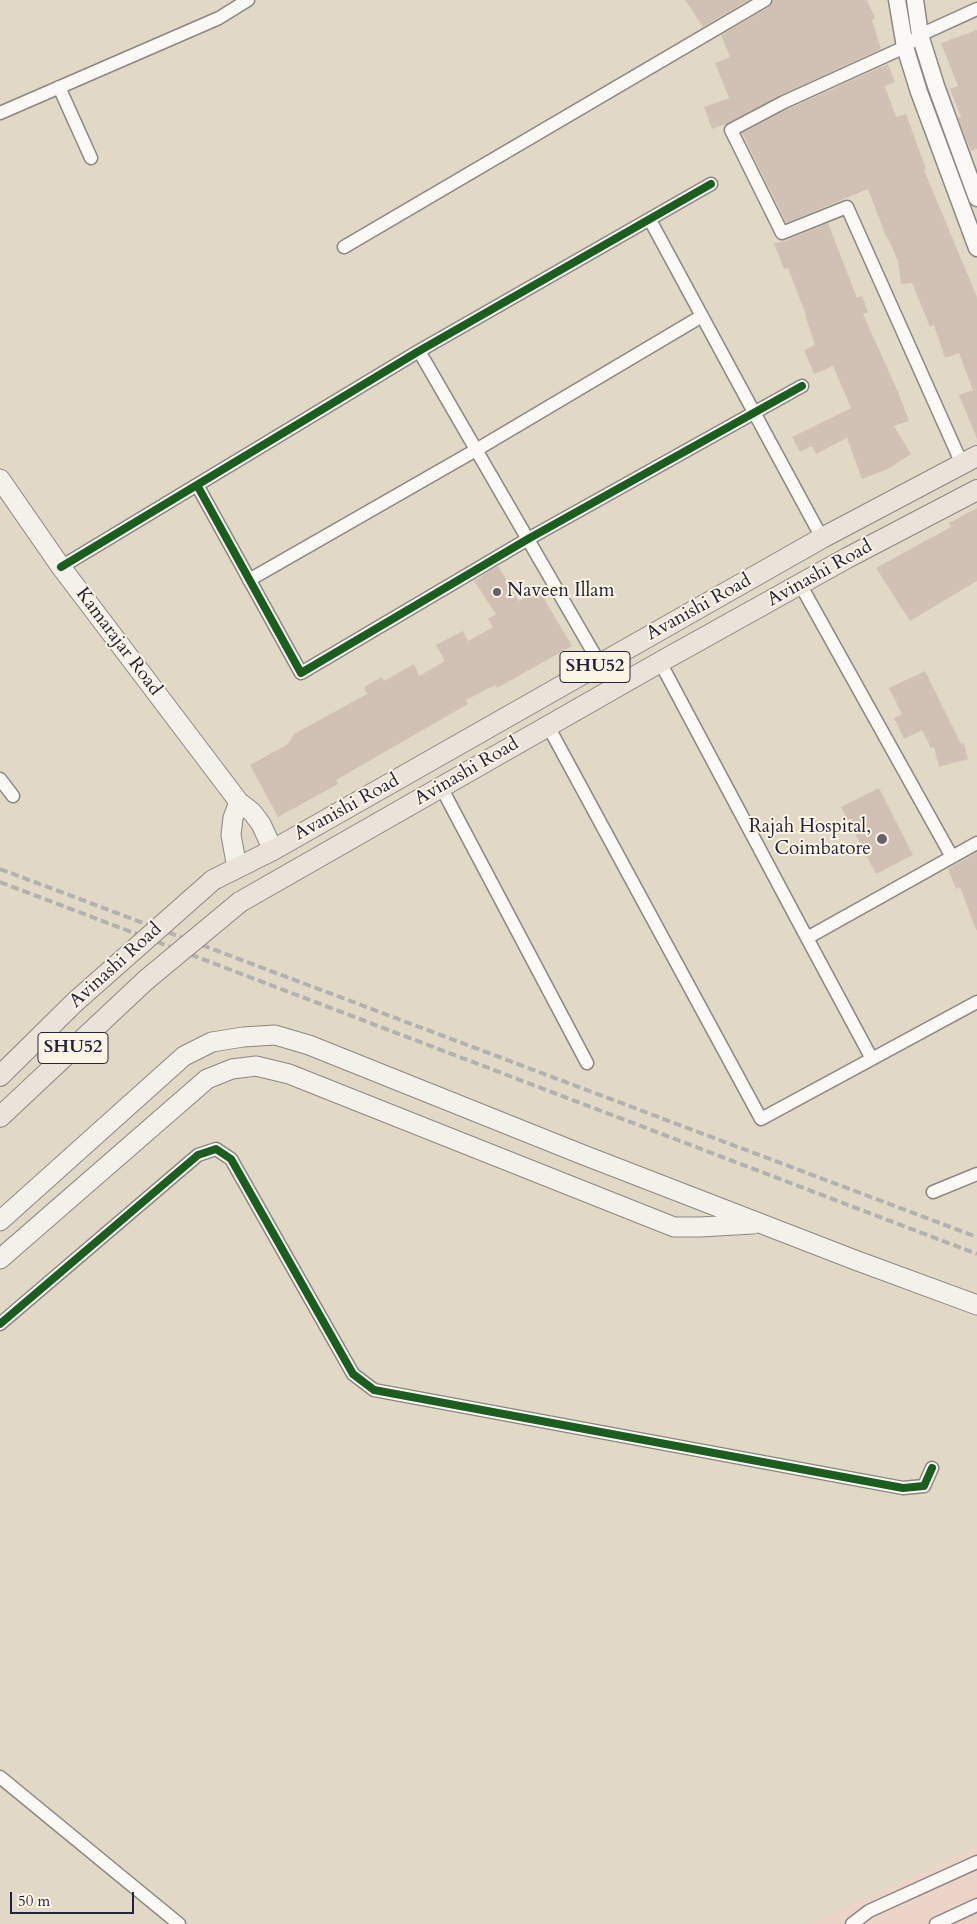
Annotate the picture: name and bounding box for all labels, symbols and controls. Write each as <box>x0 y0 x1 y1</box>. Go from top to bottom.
street label: Avinashi Road <box>764 536 876 612</box>
street label: Avanishi Road <box>643 570 755 646</box>
place label: Naveen Illam <box>507 581 615 603</box>
street label: Kamarajar Road <box>70 584 166 700</box>
marker: Naveen Illam <box>491 586 503 598</box>
road number: SHU52 <box>560 652 630 682</box>
street label: Avinashi Road <box>411 733 523 811</box>
street label: Avanishi Road <box>291 770 403 846</box>
place label: Rajah Hospital, Coimbatore <box>749 817 871 861</box>
marker: Rajah Hospital, Coimbatore <box>875 832 889 846</box>
street label: Avinashi Road <box>65 919 167 1013</box>
road number: SHU52 <box>38 1032 108 1064</box>
scale bar <box>12 1882 136 1914</box>
text: 50 m <box>18 1891 50 1911</box>

